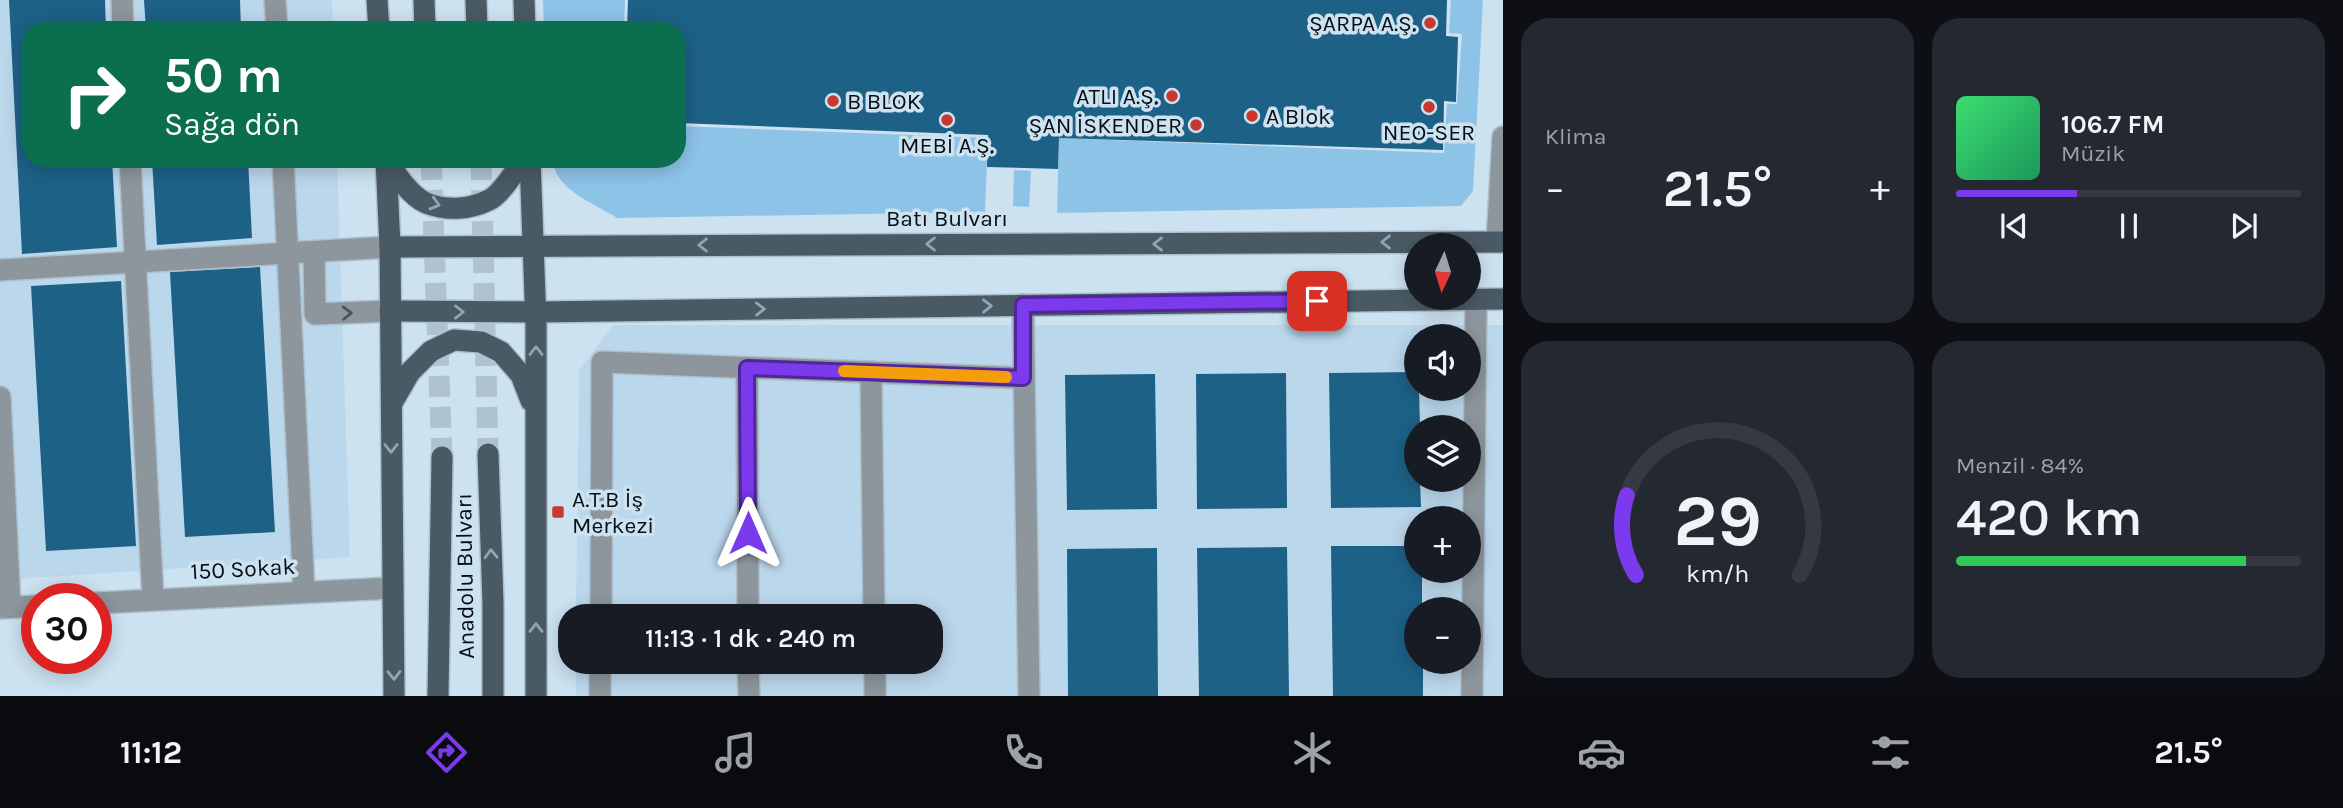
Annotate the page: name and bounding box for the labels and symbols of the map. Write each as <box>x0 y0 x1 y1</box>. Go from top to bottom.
place label: ŞARPA A.Ş. <box>1309 10 1416 37</box>
marker: ŞARPA A.Ş. <box>1422 15 1438 31</box>
place label: ATLI A.Ş. <box>1076 83 1158 110</box>
place label: B BLOK <box>847 88 921 115</box>
marker: ATLI A.Ş. <box>1164 88 1180 104</box>
marker: B BLOK <box>825 93 841 109</box>
marker: NEO-SER <box>1421 99 1437 115</box>
place label: A Blok <box>1266 103 1331 130</box>
marker: A Blok <box>1244 108 1260 124</box>
marker: MEBİ A.Ş. <box>939 112 955 128</box>
place label: ŞAN İSKENDER <box>1029 112 1182 139</box>
marker: ŞAN İSKENDER <box>1188 117 1204 133</box>
place label: NEO-SER <box>1383 119 1475 146</box>
place label: MEBİ A.Ş. <box>900 132 994 159</box>
one-way arrow <box>428 196 440 211</box>
street label: Batı Bulvarı <box>886 205 1008 232</box>
north arrow <box>1404 233 1480 310</box>
one-way arrow <box>1380 234 1391 250</box>
one-way arrow <box>925 236 936 252</box>
one-way arrow <box>1153 236 1164 251</box>
one-way arrow <box>698 237 708 253</box>
pin <box>1287 271 1347 331</box>
one-way arrow <box>982 298 993 314</box>
one-way arrow <box>755 301 765 317</box>
one-way arrow <box>454 304 464 320</box>
one-way arrow <box>341 305 352 320</box>
one-way arrow <box>528 346 544 356</box>
one-way arrow <box>383 443 399 454</box>
place label: A.T.B İş Merkezi <box>572 486 654 539</box>
street label: Anadolu Bulvarı <box>450 493 480 659</box>
position arrow <box>711 496 785 570</box>
marker: A.T.B İş Merkezi <box>550 504 566 520</box>
one-way arrow <box>484 549 499 560</box>
street label: 150 Sokak <box>190 553 296 585</box>
speed limit sign: 30 <box>21 583 112 674</box>
one-way arrow <box>528 622 544 633</box>
one-way arrow <box>386 670 401 681</box>

